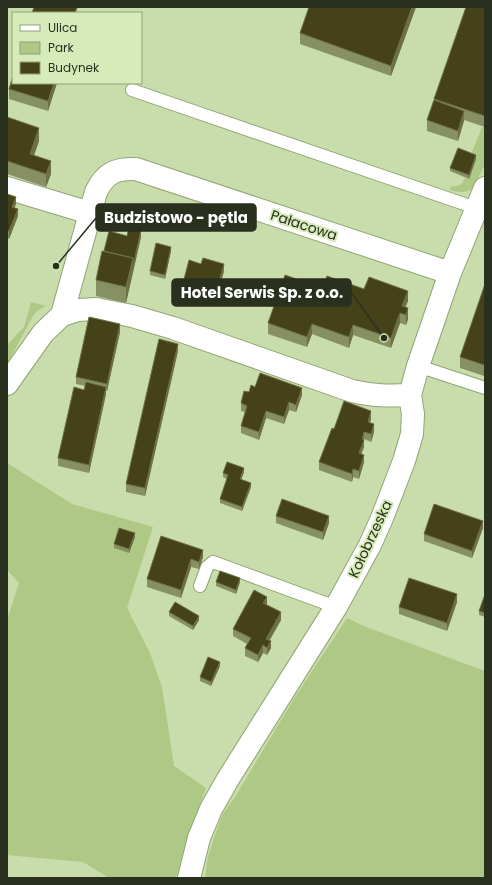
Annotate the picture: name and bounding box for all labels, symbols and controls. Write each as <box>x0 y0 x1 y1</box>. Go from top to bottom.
legend <box>12 12 142 84</box>
text: Ulica <box>48 19 77 36</box>
text: Park <box>48 39 75 56</box>
text: Budynek <box>48 59 100 76</box>
callout: Budzistowo - pętla <box>96 204 256 231</box>
street label: Pałacowa <box>268 205 340 245</box>
text: Budzistowo - pętla <box>104 207 248 228</box>
callout: Hotel Serwis Sp. z o.o. <box>172 279 351 306</box>
text: Hotel Serwis Sp. z o.o. <box>181 282 343 303</box>
street label: Kołobrzeska <box>343 497 397 581</box>

